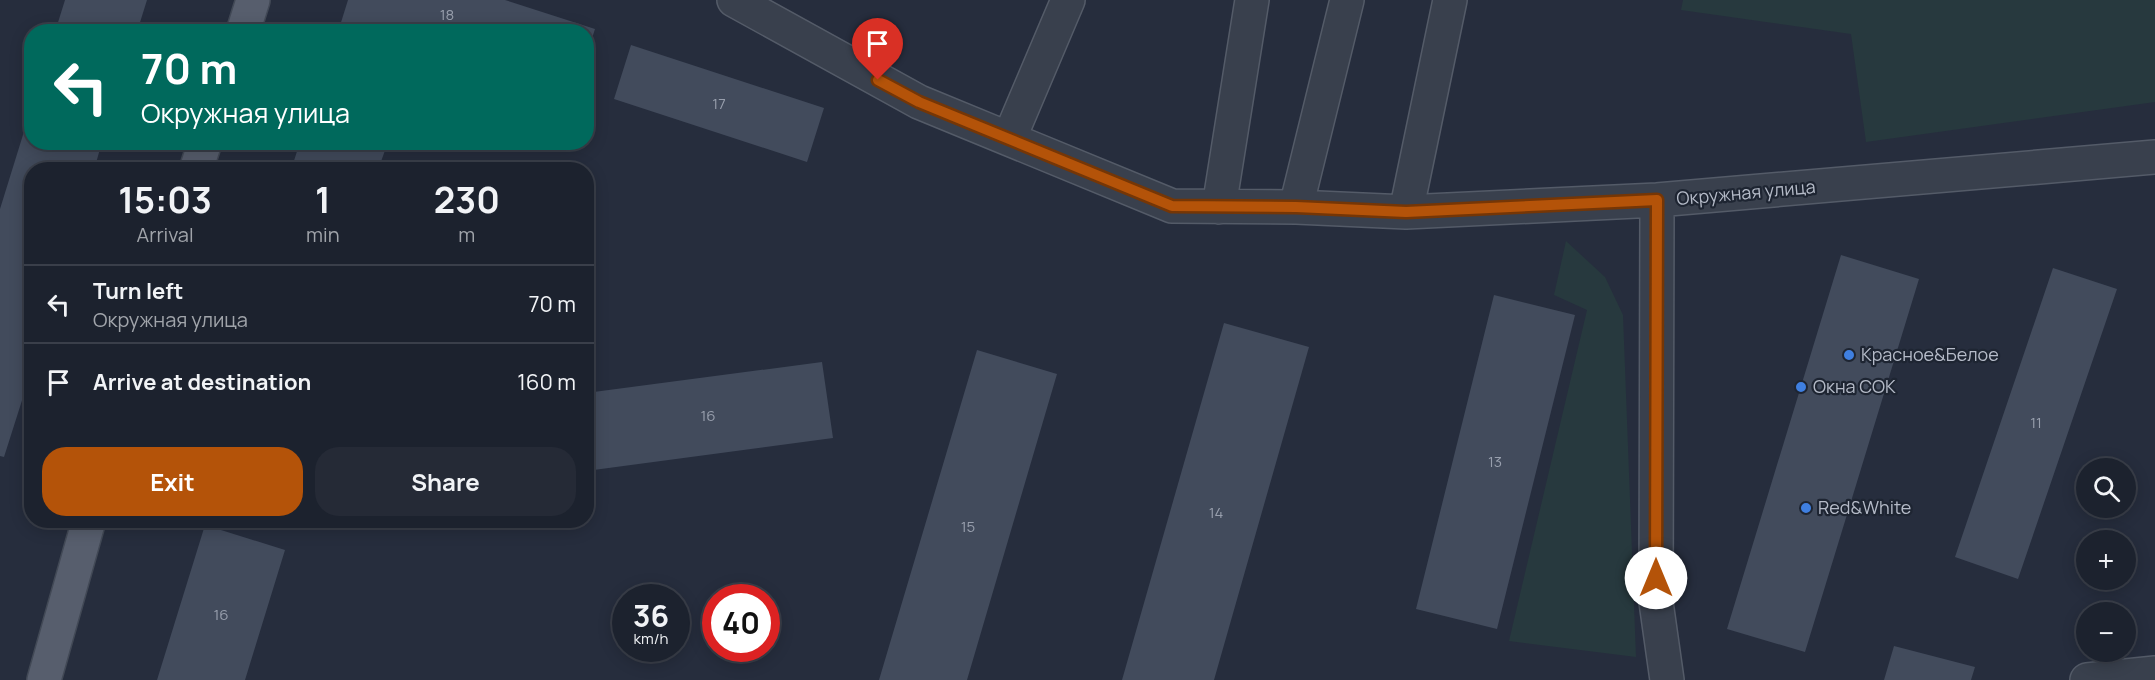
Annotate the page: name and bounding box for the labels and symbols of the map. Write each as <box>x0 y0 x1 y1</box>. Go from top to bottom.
house number: 18 <box>440 4 454 25</box>
pin <box>852 18 903 80</box>
house number: 17 <box>712 93 726 114</box>
street label: Окружная улица <box>1675 174 1816 210</box>
place label: Красное&Белое <box>1861 342 1999 366</box>
marker: Красное&Белое <box>1842 348 1856 362</box>
place label: Окна СОК <box>1813 374 1896 398</box>
marker: Окна СОК <box>1794 380 1808 394</box>
house number: 16 <box>700 405 716 426</box>
house number: 11 <box>2030 412 2042 433</box>
house number: 13 <box>1488 451 1502 472</box>
place label: Red&White <box>1818 495 1911 519</box>
marker: Red&White <box>1799 501 1813 515</box>
house number: 14 <box>1209 502 1223 523</box>
house number: 15 <box>961 516 975 537</box>
position arrow <box>1624 546 1688 610</box>
speed limit sign: 40 <box>702 584 780 662</box>
house number: 16 <box>213 604 229 625</box>

